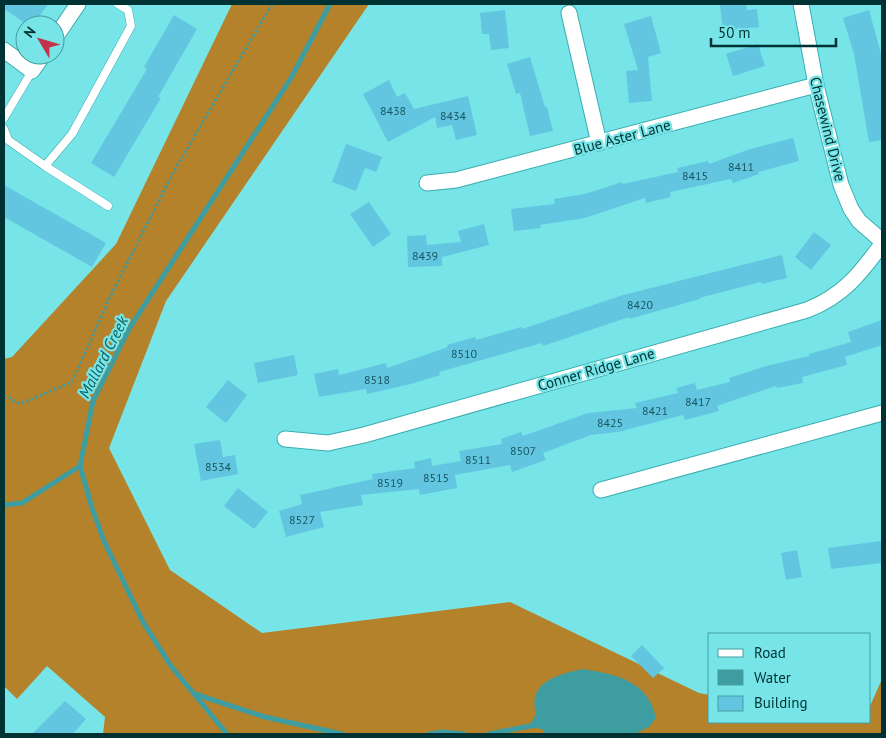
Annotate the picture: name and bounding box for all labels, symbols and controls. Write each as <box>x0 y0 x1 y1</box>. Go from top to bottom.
north arrow <box>15 15 65 65</box>
scale bar <box>711 15 836 47</box>
text: N <box>20 23 40 41</box>
text: 50 m <box>718 23 751 42</box>
street label: Chasewind Drive <box>806 75 850 183</box>
house number: 8438 <box>380 103 406 118</box>
house number: 8434 <box>440 108 467 123</box>
street label: Blue Aster Lane <box>571 115 673 159</box>
house number: 8411 <box>728 159 754 174</box>
house number: 8415 <box>682 168 708 183</box>
house number: 8439 <box>412 248 438 263</box>
house number: 8420 <box>627 297 654 312</box>
water label: Mallard Creek <box>74 312 133 401</box>
street label: Conner Ridge Lane <box>535 343 657 395</box>
house number: 8510 <box>451 346 478 361</box>
house number: 8518 <box>364 372 390 387</box>
house number: 8417 <box>685 394 711 409</box>
house number: 8421 <box>642 403 668 418</box>
house number: 8425 <box>597 415 623 430</box>
house number: 8507 <box>510 443 536 458</box>
house number: 8511 <box>465 452 491 467</box>
house number: 8534 <box>205 459 232 474</box>
house number: 8515 <box>423 470 449 485</box>
house number: 8519 <box>377 475 403 490</box>
house number: 8527 <box>289 512 315 527</box>
legend <box>708 633 871 723</box>
text: Road <box>754 643 786 662</box>
text: Water <box>754 668 791 687</box>
text: Building <box>754 693 808 712</box>

